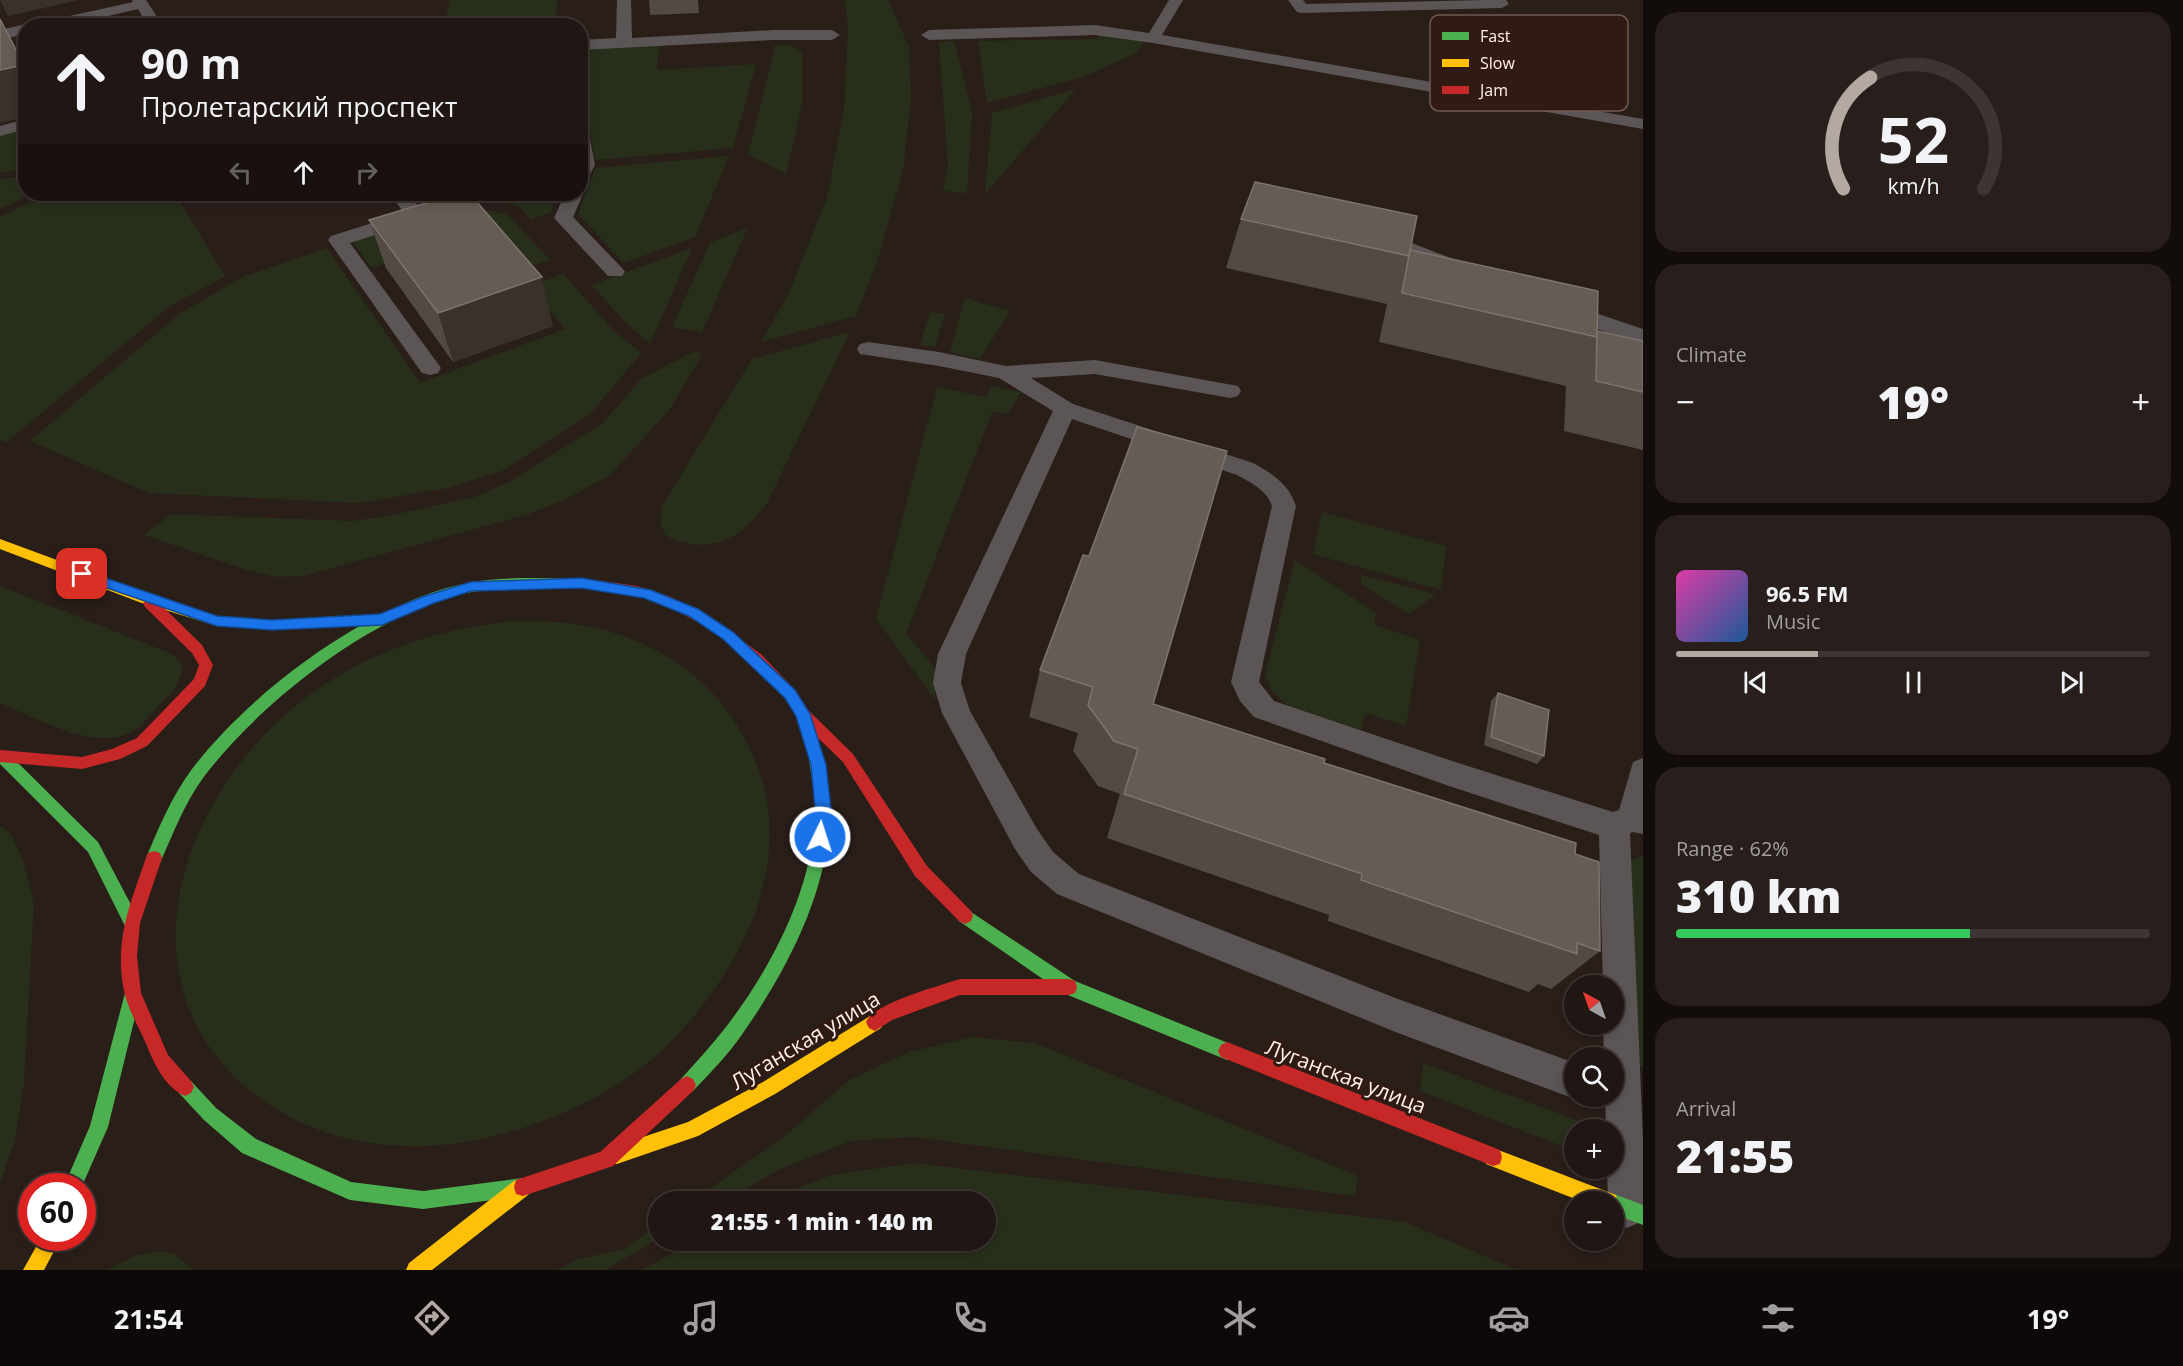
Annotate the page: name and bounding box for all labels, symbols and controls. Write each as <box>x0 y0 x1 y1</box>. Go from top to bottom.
legend <box>1430 15 1628 111</box>
text: Fast <box>1480 25 1511 47</box>
text: 90 m <box>141 34 241 91</box>
icon: ahead <box>42 42 120 120</box>
text: Slow <box>1480 52 1515 74</box>
text: Jam <box>1478 79 1508 101</box>
text: Пролетарский проспект <box>141 88 458 125</box>
text: 52 <box>1877 96 1949 181</box>
icon: left <box>224 156 257 189</box>
icon: ahead <box>287 156 320 189</box>
icon: right <box>350 156 383 189</box>
text: km/h <box>1887 171 1939 200</box>
text: Climate <box>1676 341 1747 368</box>
text: 19° <box>1877 371 1949 432</box>
text: − <box>1676 379 1695 424</box>
text: + <box>2131 379 2150 424</box>
pin <box>56 548 107 599</box>
icon: arrive <box>65 557 98 590</box>
text: 96.5 FM <box>1766 578 1849 608</box>
text: Music <box>1766 608 1820 635</box>
icon: previous <box>1739 666 1772 699</box>
icon: pause <box>1897 666 1930 699</box>
icon: next <box>2055 666 2088 699</box>
position arrow <box>788 805 852 869</box>
text: Range · 62% <box>1676 835 1789 862</box>
text: 310 km <box>1676 865 1841 926</box>
north arrow <box>1564 975 1624 1035</box>
map controls <box>1564 975 1624 1251</box>
street label: Луганская улица <box>725 984 885 1096</box>
street label: Луганская улица <box>1262 1033 1430 1119</box>
button: search <box>1564 1047 1624 1107</box>
text: Arrival <box>1676 1095 1736 1122</box>
button: + <box>1564 1119 1624 1179</box>
text: 21:55 <box>1676 1125 1794 1186</box>
speed limit sign: 60 <box>18 1173 96 1251</box>
button: − <box>1564 1191 1624 1251</box>
text: 21:55 · 1 min · 140 m <box>711 1206 933 1236</box>
icon: directions <box>411 1297 453 1339</box>
icon: music <box>680 1297 722 1339</box>
icon: phone <box>949 1297 991 1339</box>
icon: climate <box>1219 1297 1261 1339</box>
icon: car <box>1488 1297 1530 1339</box>
icon: filters <box>1757 1297 1799 1339</box>
text: 21:54 <box>114 1300 183 1337</box>
text: 19° <box>2027 1300 2069 1337</box>

